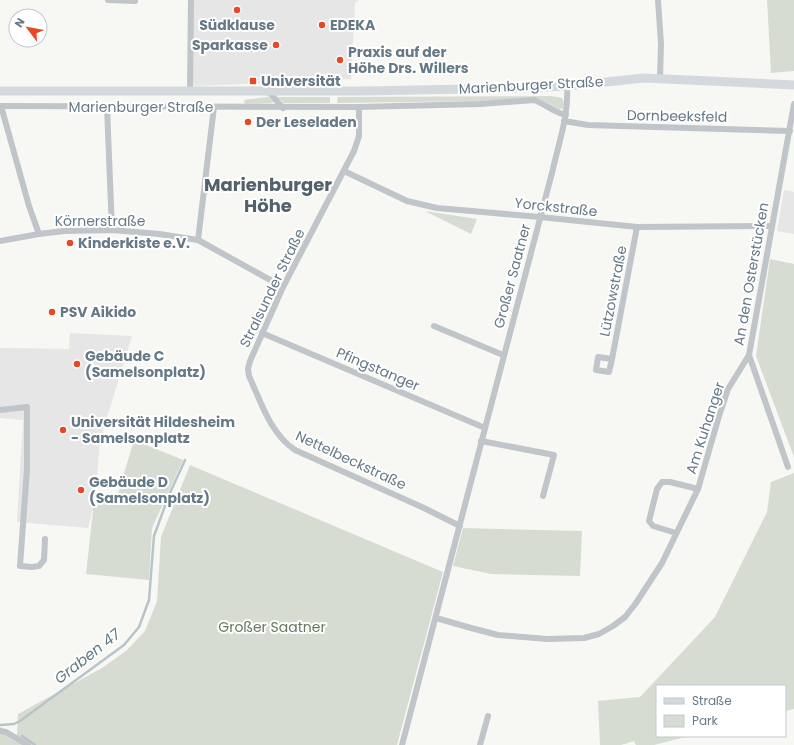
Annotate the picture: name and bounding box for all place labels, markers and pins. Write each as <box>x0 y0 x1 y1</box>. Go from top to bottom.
marker: Südklause <box>232 5 242 15</box>
place label: Südklause <box>199 15 275 35</box>
place label: EDEKA <box>330 15 376 35</box>
marker: EDEKA <box>317 20 327 30</box>
place label: Sparkasse <box>192 35 268 55</box>
marker: Sparkasse <box>271 40 281 50</box>
place label: Praxis auf der Höhe Drs. Willers <box>348 42 469 78</box>
marker: Praxis auf der Höhe Drs. Willers <box>335 55 345 65</box>
place label: Universität <box>261 71 341 91</box>
marker: Universität <box>248 76 258 86</box>
place label: Der Leseladen <box>256 112 357 132</box>
marker: Der Leseladen <box>243 117 253 127</box>
place label: Kinderkiste e.V. <box>78 233 190 253</box>
marker: Kinderkiste e.V. <box>65 238 75 248</box>
place label: PSV Aikido <box>60 302 136 322</box>
marker: PSV Aikido <box>47 307 57 317</box>
place label: Gebäude C (Samelsonplatz) <box>85 346 206 382</box>
marker: Gebäude C (Samelsonplatz) <box>72 359 82 369</box>
place label: Universität Hildesheim - Samelsonplatz <box>71 412 235 448</box>
marker: Universität Hildesheim - Samelsonplatz <box>58 425 68 435</box>
place label: Gebäude D (Samelsonplatz) <box>89 472 210 508</box>
marker: Gebäude D (Samelsonplatz) <box>76 485 86 495</box>

